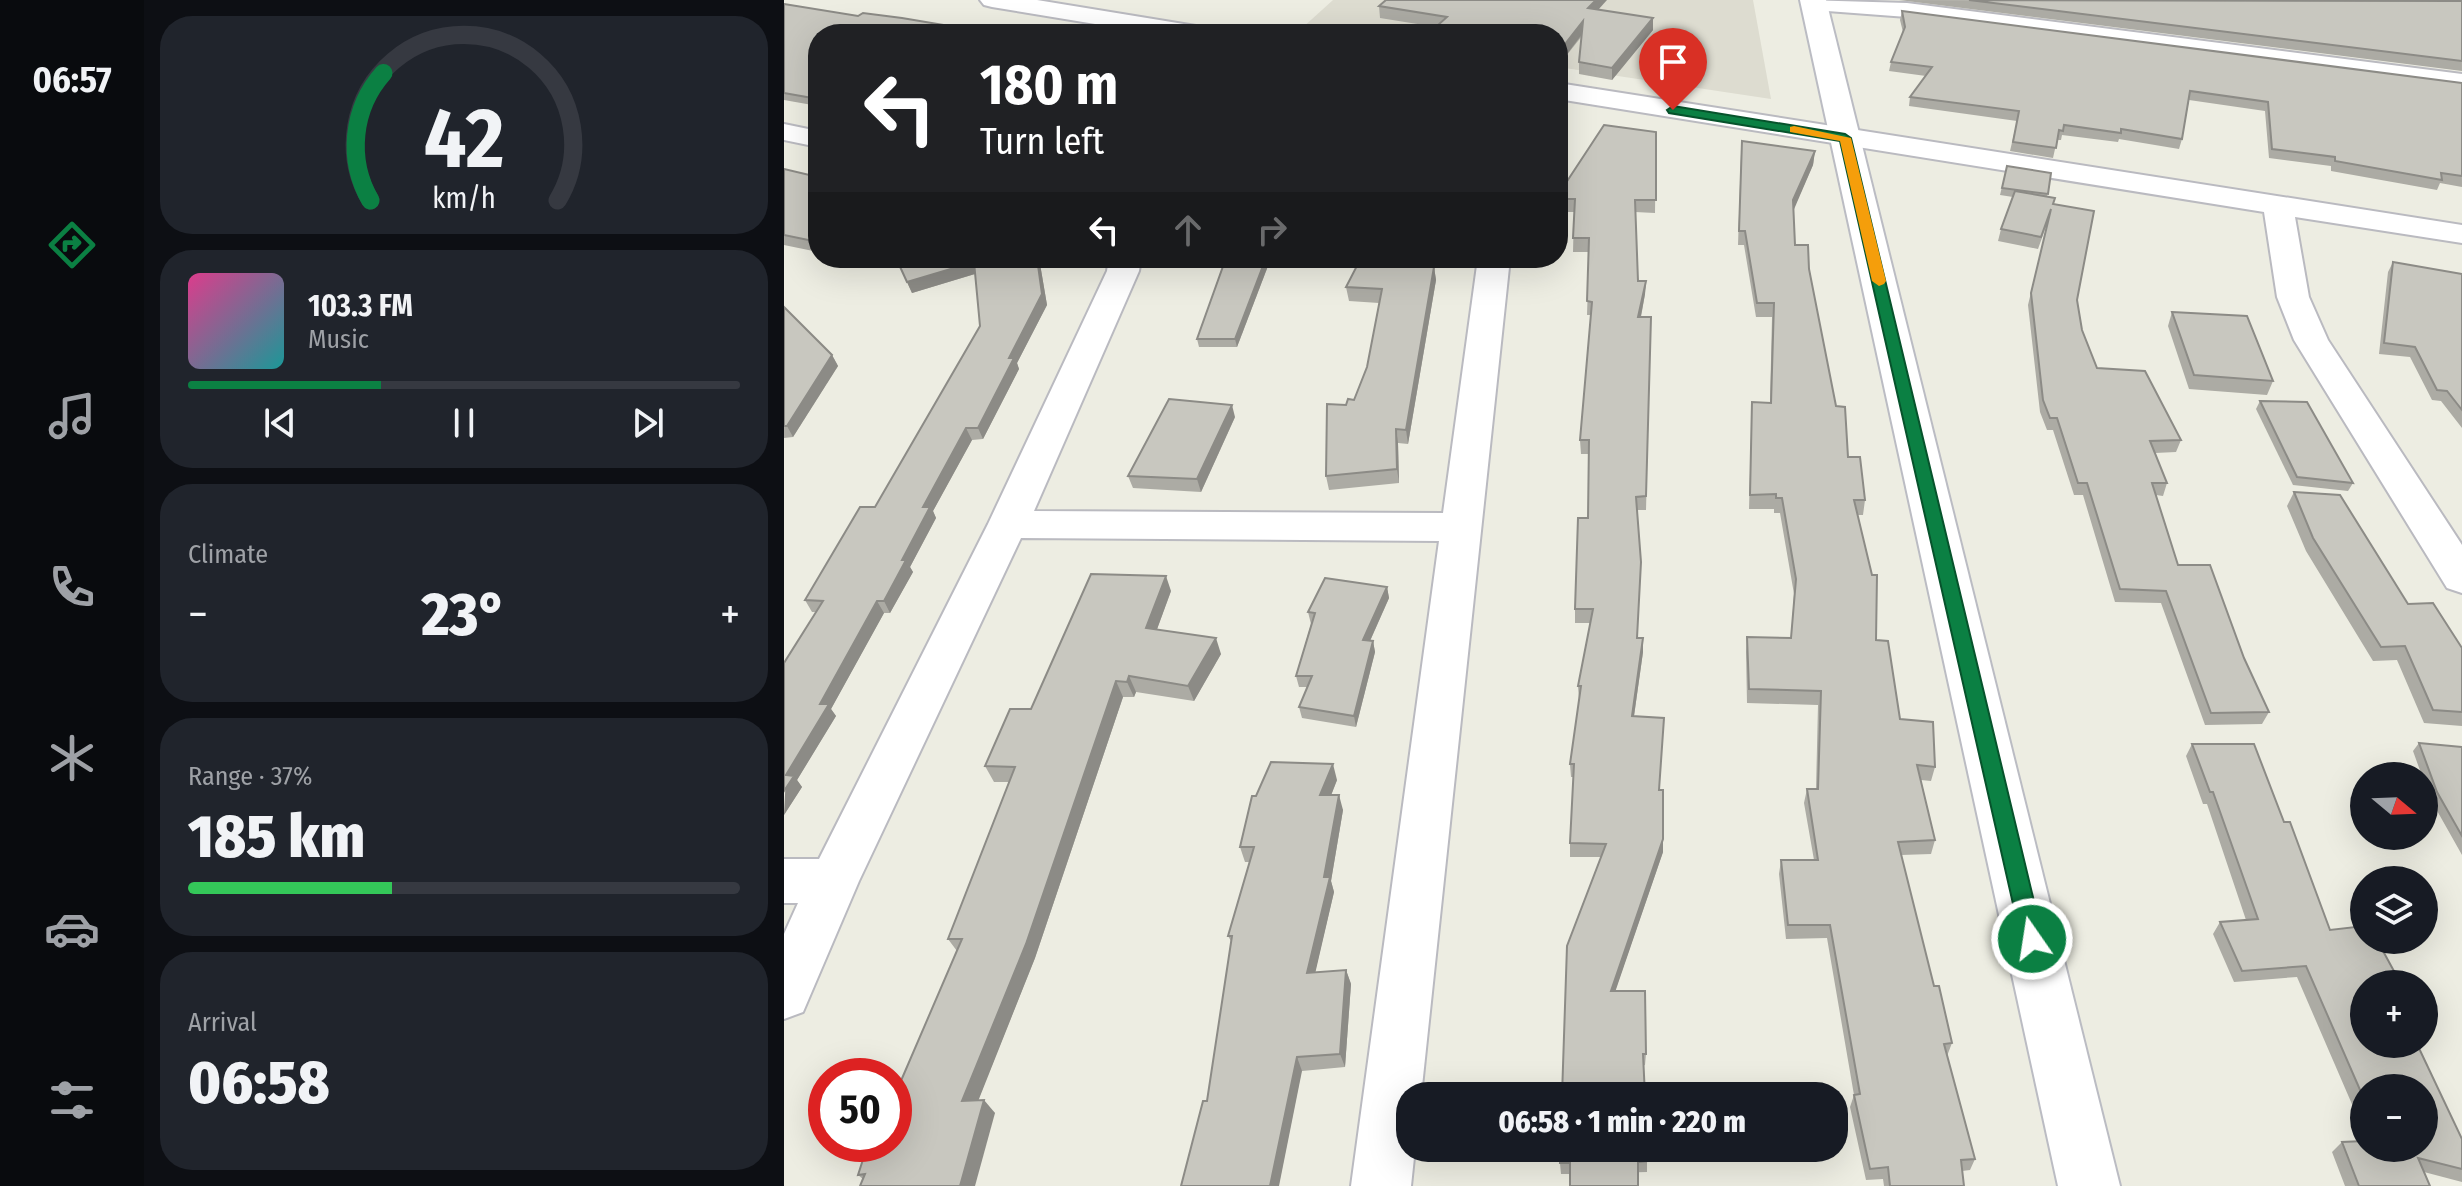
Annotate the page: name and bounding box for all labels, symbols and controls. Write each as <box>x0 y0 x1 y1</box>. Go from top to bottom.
pin <box>1639 28 1707 110</box>
icon: arrive <box>1651 40 1695 84</box>
text: 180 m <box>980 52 1118 119</box>
icon: left <box>848 56 952 160</box>
text: 06:57 <box>32 58 112 102</box>
text: 42 <box>424 89 504 189</box>
text: Turn left <box>980 120 1104 164</box>
text: km/h <box>432 181 496 216</box>
icon: left <box>1082 208 1126 252</box>
icon: ahead <box>1166 208 1210 252</box>
icon: right <box>1250 208 1294 252</box>
icon: directions <box>44 217 100 273</box>
text: 103.3 FM <box>308 288 413 324</box>
text: Music <box>308 324 369 355</box>
icon: music <box>44 388 100 444</box>
icon: previous <box>258 401 302 445</box>
icon: pause <box>442 401 486 445</box>
icon: next <box>626 401 670 445</box>
text: Climate <box>188 539 268 570</box>
icon: phone <box>44 559 100 615</box>
text: 23° <box>421 579 506 651</box>
text: − <box>188 588 208 641</box>
text: + <box>720 588 740 641</box>
icon: climate <box>44 730 100 786</box>
text: Range · 37% <box>188 761 313 792</box>
north arrow <box>2350 762 2438 850</box>
map controls <box>2350 762 2438 1162</box>
text: 185 km <box>188 801 365 873</box>
button: layers <box>2350 866 2438 954</box>
position arrow <box>1990 897 2074 981</box>
icon: car <box>44 901 100 957</box>
button: + <box>2350 970 2438 1058</box>
text: Arrival <box>188 1007 257 1038</box>
text: 06:58 <box>188 1047 330 1119</box>
speed limit sign: 50 <box>808 1058 912 1162</box>
icon: filters <box>44 1072 100 1128</box>
button: − <box>2350 1074 2438 1162</box>
text: 06:58 · 1 min · 220 m <box>1498 1104 1746 1140</box>

